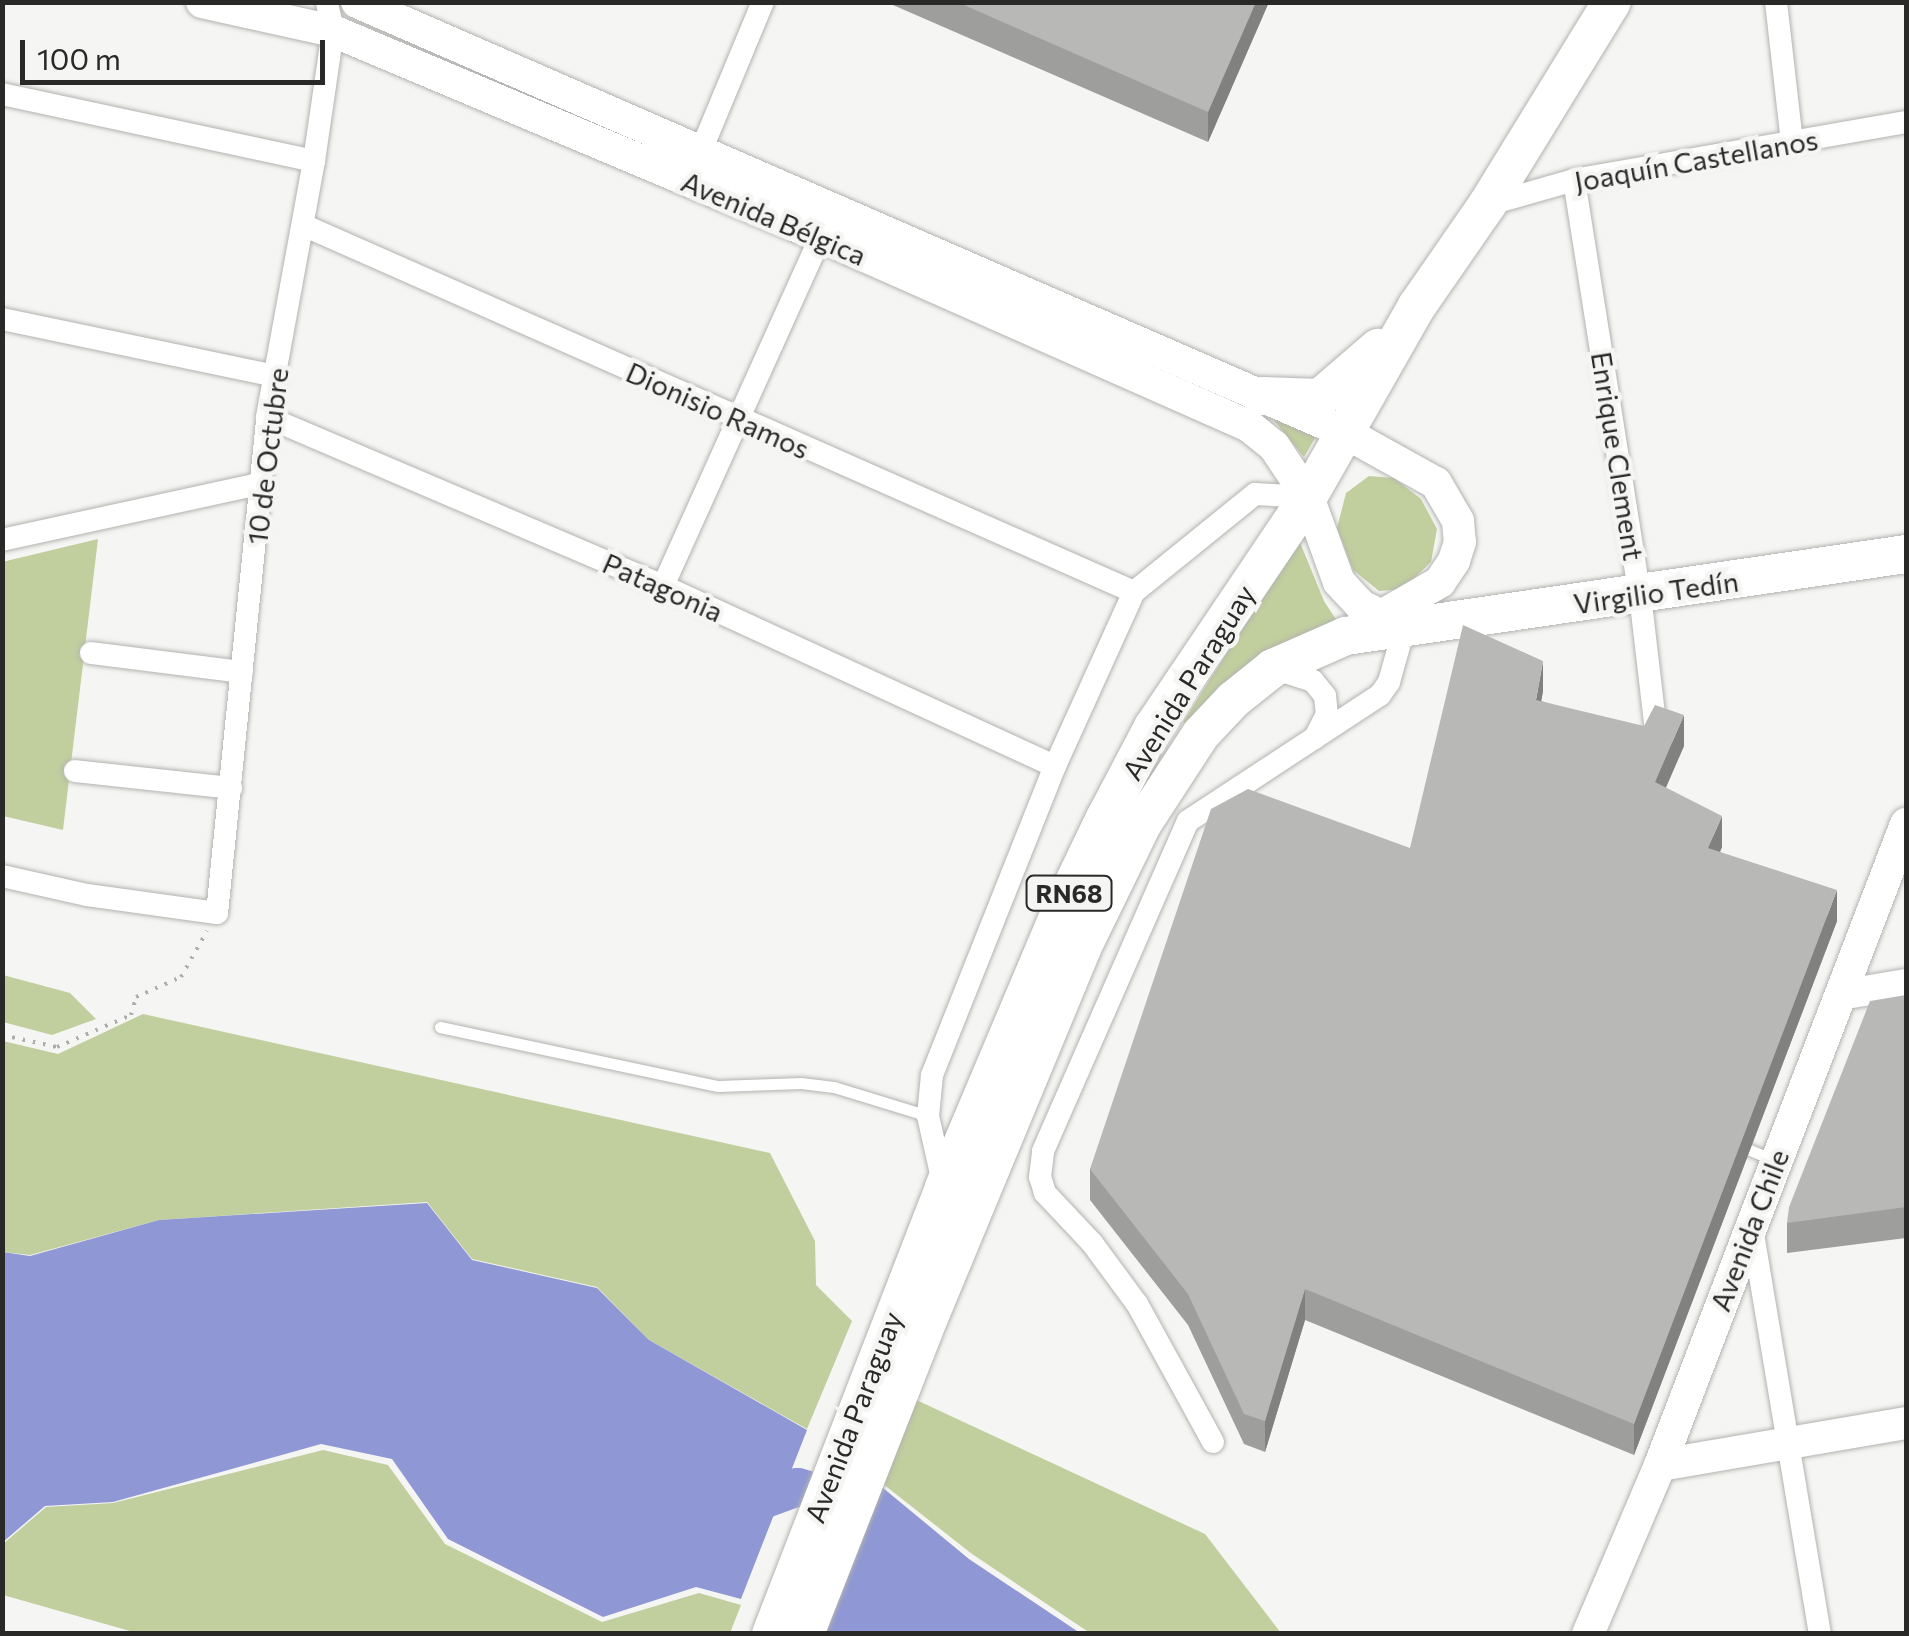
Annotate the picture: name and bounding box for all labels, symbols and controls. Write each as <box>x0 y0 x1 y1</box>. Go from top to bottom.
scale bar <box>25 20 330 82</box>
text: 100 m <box>37 39 121 76</box>
street label: Joaquín Castellanos <box>1572 122 1820 198</box>
street label: Avenida Bélgica <box>677 164 871 272</box>
street label: Enrique Clement <box>1585 349 1651 563</box>
street label: Dionisio Ramos <box>621 355 815 465</box>
street label: 10 de Octubre <box>239 366 295 546</box>
street label: Patagonia <box>598 546 728 628</box>
street label: Virgilio Tedín <box>1571 564 1741 620</box>
street label: Avenida Paraguay <box>1114 578 1262 786</box>
road number: RN68 <box>1024 873 1114 913</box>
street label: Avenida Chile <box>1703 1144 1795 1316</box>
street label: Avenida Paraguay <box>797 1307 909 1527</box>

